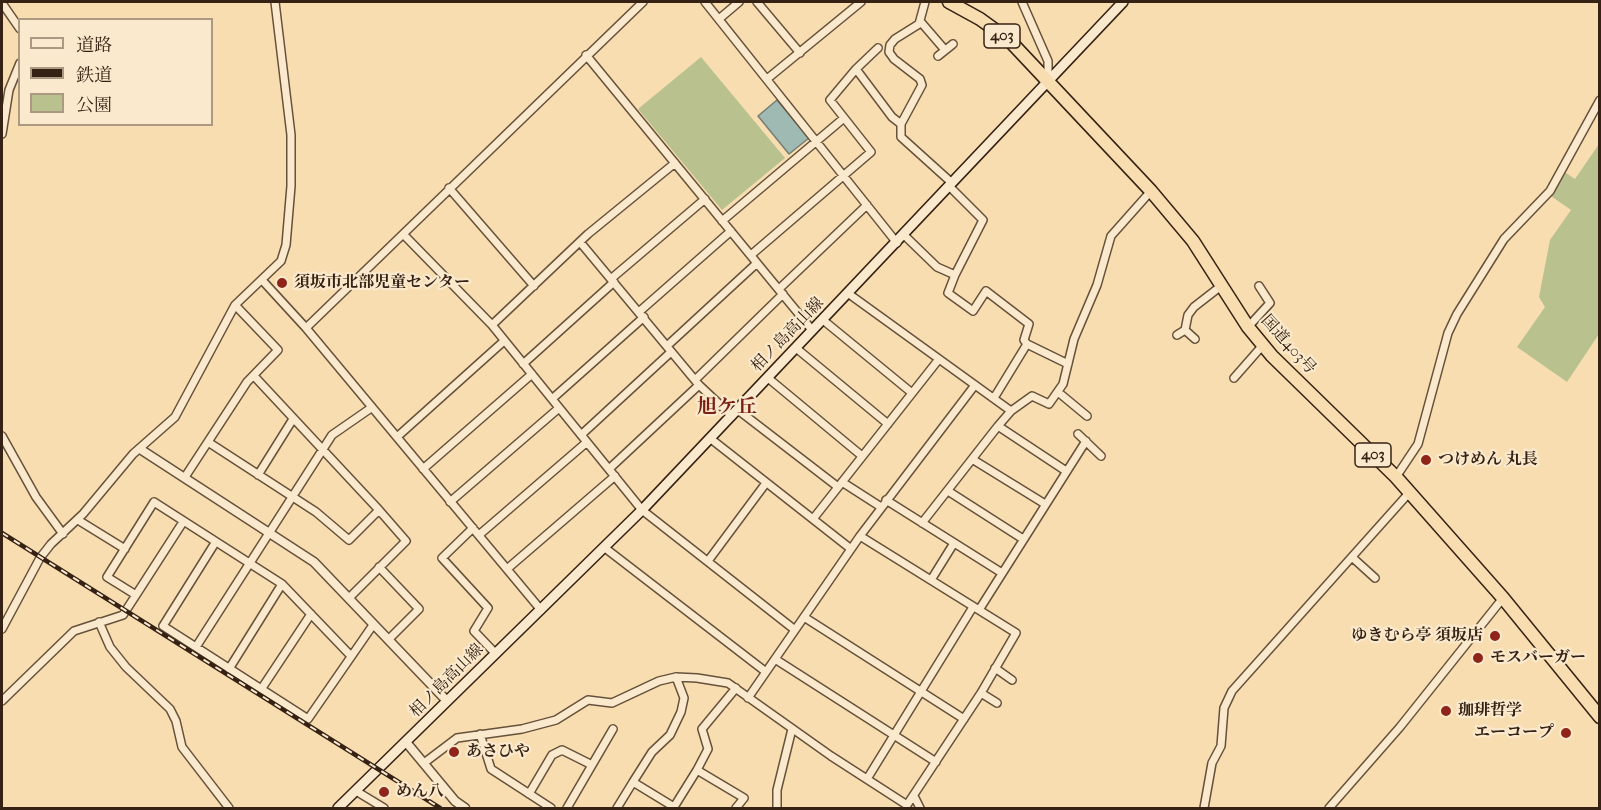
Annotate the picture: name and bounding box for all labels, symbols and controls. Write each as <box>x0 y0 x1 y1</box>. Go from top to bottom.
legend <box>18 18 213 126</box>
road number: 403 <box>984 24 1020 48</box>
text: 道路 <box>76 35 112 56</box>
text: 鉄道 <box>76 65 112 86</box>
text: 公園 <box>76 95 112 116</box>
place label: 須坂市北部児童センター <box>294 273 470 293</box>
marker: 須坂市北部児童センター <box>275 276 289 290</box>
street label: 相ノ島高山線 <box>748 294 828 376</box>
street label: 国道403号 <box>1256 312 1320 378</box>
district label: 旭ケ丘 <box>697 396 757 420</box>
road number: 403 <box>1355 443 1391 467</box>
place label: つけめん 丸長 <box>1438 450 1537 470</box>
marker: つけめん 丸長 <box>1419 453 1433 467</box>
place label: ゆきむら亭 須坂店 <box>1352 626 1483 646</box>
marker: ゆきむら亭 須坂店 <box>1488 629 1502 643</box>
street label: 相ノ島高山線 <box>406 640 488 722</box>
place label: モスバーガー <box>1490 648 1586 668</box>
marker: モスバーガー <box>1471 651 1485 665</box>
place label: 珈琲哲学 <box>1458 701 1522 721</box>
marker: 珈琲哲学 <box>1439 704 1453 718</box>
place label: エーコープ <box>1474 723 1554 743</box>
marker: エーコープ <box>1559 726 1573 740</box>
place label: あさひや <box>466 742 530 762</box>
marker: あさひや <box>447 745 461 759</box>
place label: めん八 <box>396 782 444 802</box>
marker: めん八 <box>377 785 391 799</box>

